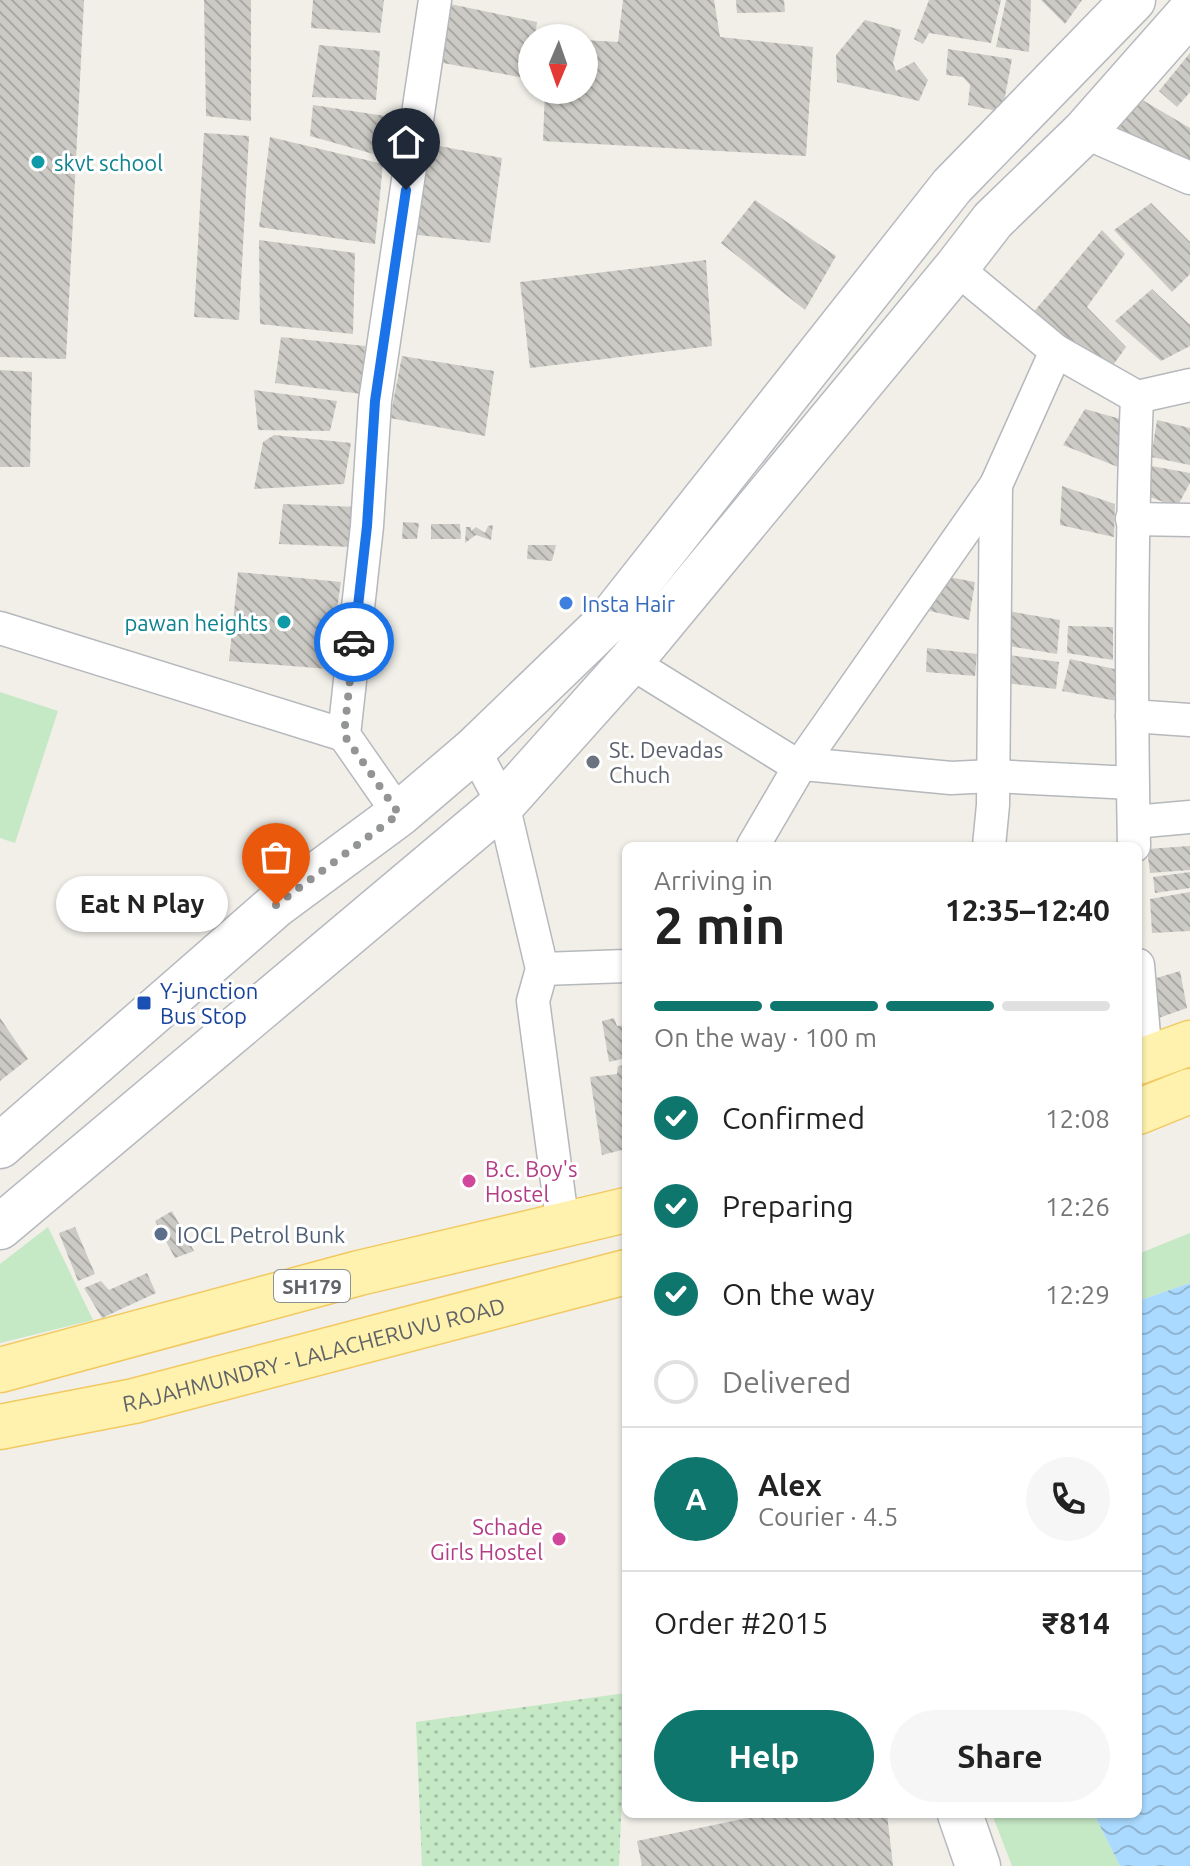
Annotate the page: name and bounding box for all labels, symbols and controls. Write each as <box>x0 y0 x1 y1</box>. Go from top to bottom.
north arrow <box>518 24 598 104</box>
map controls <box>518 24 598 104</box>
pin <box>372 108 440 190</box>
icon: home <box>384 120 428 164</box>
place label: skvt school <box>54 150 163 175</box>
marker: skvt school <box>29 153 47 171</box>
place label: Insta Hair <box>582 591 676 616</box>
marker: Insta Hair <box>557 594 575 612</box>
courier <box>314 602 394 682</box>
place label: pawan heights <box>124 610 268 635</box>
marker: pawan heights <box>275 613 293 631</box>
icon: car <box>332 620 376 664</box>
place label: St. Devadas Chuch <box>609 737 723 787</box>
marker: St. Devadas Chuch <box>584 753 602 771</box>
pin <box>242 823 310 905</box>
icon: bag <box>254 835 298 879</box>
text: Arriving in <box>654 866 773 895</box>
callout: Eat N Play <box>56 877 228 933</box>
text: Eat N Play <box>80 889 204 918</box>
text: 12:35–12:40 <box>945 893 1110 927</box>
text: 2 min <box>654 896 785 954</box>
place label: Y-junction Bus Stop <box>160 978 258 1028</box>
marker: Y-junction Bus Stop <box>135 994 153 1012</box>
text: On the way · 100 m <box>654 1023 877 1052</box>
icon: check <box>654 1096 698 1140</box>
text: Confirmed <box>722 1101 865 1135</box>
text: 12:08 <box>1045 1104 1110 1133</box>
place label: B.c. Boy's Hostel <box>485 1156 578 1206</box>
marker: B.c. Boy's Hostel <box>460 1172 478 1190</box>
icon: check <box>654 1184 698 1228</box>
text: Preparing <box>722 1189 854 1223</box>
text: 12:26 <box>1045 1192 1110 1221</box>
place label: IOCL Petrol Bunk <box>177 1222 345 1247</box>
marker: IOCL Petrol Bunk <box>152 1225 170 1243</box>
road number: SH179 <box>274 1270 350 1302</box>
icon: check <box>654 1272 698 1316</box>
text: On the way <box>722 1277 875 1311</box>
text: 12:29 <box>1045 1280 1110 1309</box>
street label: RAJAHMUNDRY - LALACHERUVU ROAD <box>120 1292 507 1415</box>
text: Delivered <box>722 1365 851 1399</box>
button: phone <box>1026 1457 1110 1541</box>
text: Alex <box>758 1468 822 1502</box>
text: A <box>685 1482 707 1516</box>
text: Courier · 4.5 <box>758 1502 898 1531</box>
place label: Schade Girls Hostel <box>430 1514 543 1564</box>
marker: Schade Girls Hostel <box>550 1530 568 1548</box>
text: Order #2015 <box>654 1606 828 1640</box>
text: ₹814 <box>1042 1606 1110 1640</box>
button: Help <box>654 1710 874 1802</box>
button: Share <box>890 1710 1110 1802</box>

